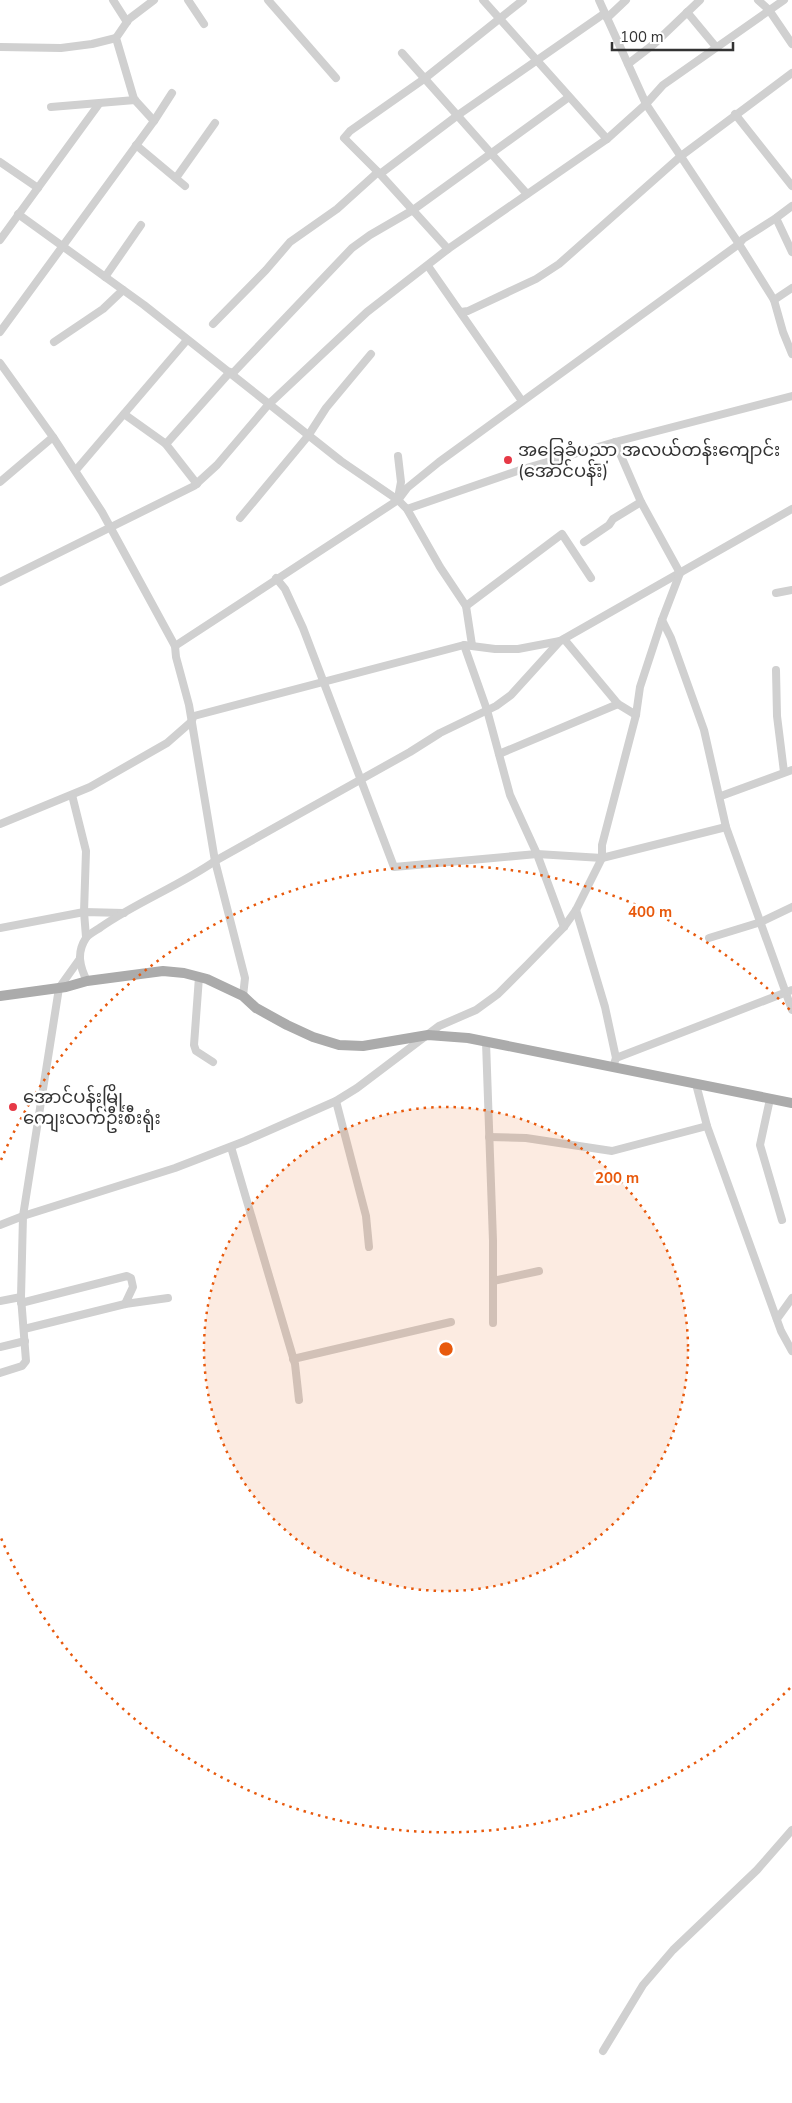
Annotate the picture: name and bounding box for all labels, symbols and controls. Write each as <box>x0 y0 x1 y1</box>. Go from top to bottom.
scale bar <box>612 20 733 52</box>
text: 100 m <box>620 27 664 47</box>
place label: အခြေခံပညာ အလယ်တန်းကျောင်း (အောင်ပန်း) <box>518 437 780 486</box>
marker: အခြေခံပညာ အလယ်တန်းကျောင်း (အောင်ပန်း) <box>502 454 514 466</box>
text: 400 m <box>628 902 672 922</box>
place label: အောင်ပန်းမြို့ ကျေးလက်ဦးစီးရုံး <box>23 1083 161 1133</box>
marker: အောင်ပန်းမြို့ ကျေးလက်ဦးစီးရုံး <box>7 1101 19 1113</box>
text: 200 m <box>595 1168 639 1188</box>
centre of rings <box>437 1340 455 1358</box>

